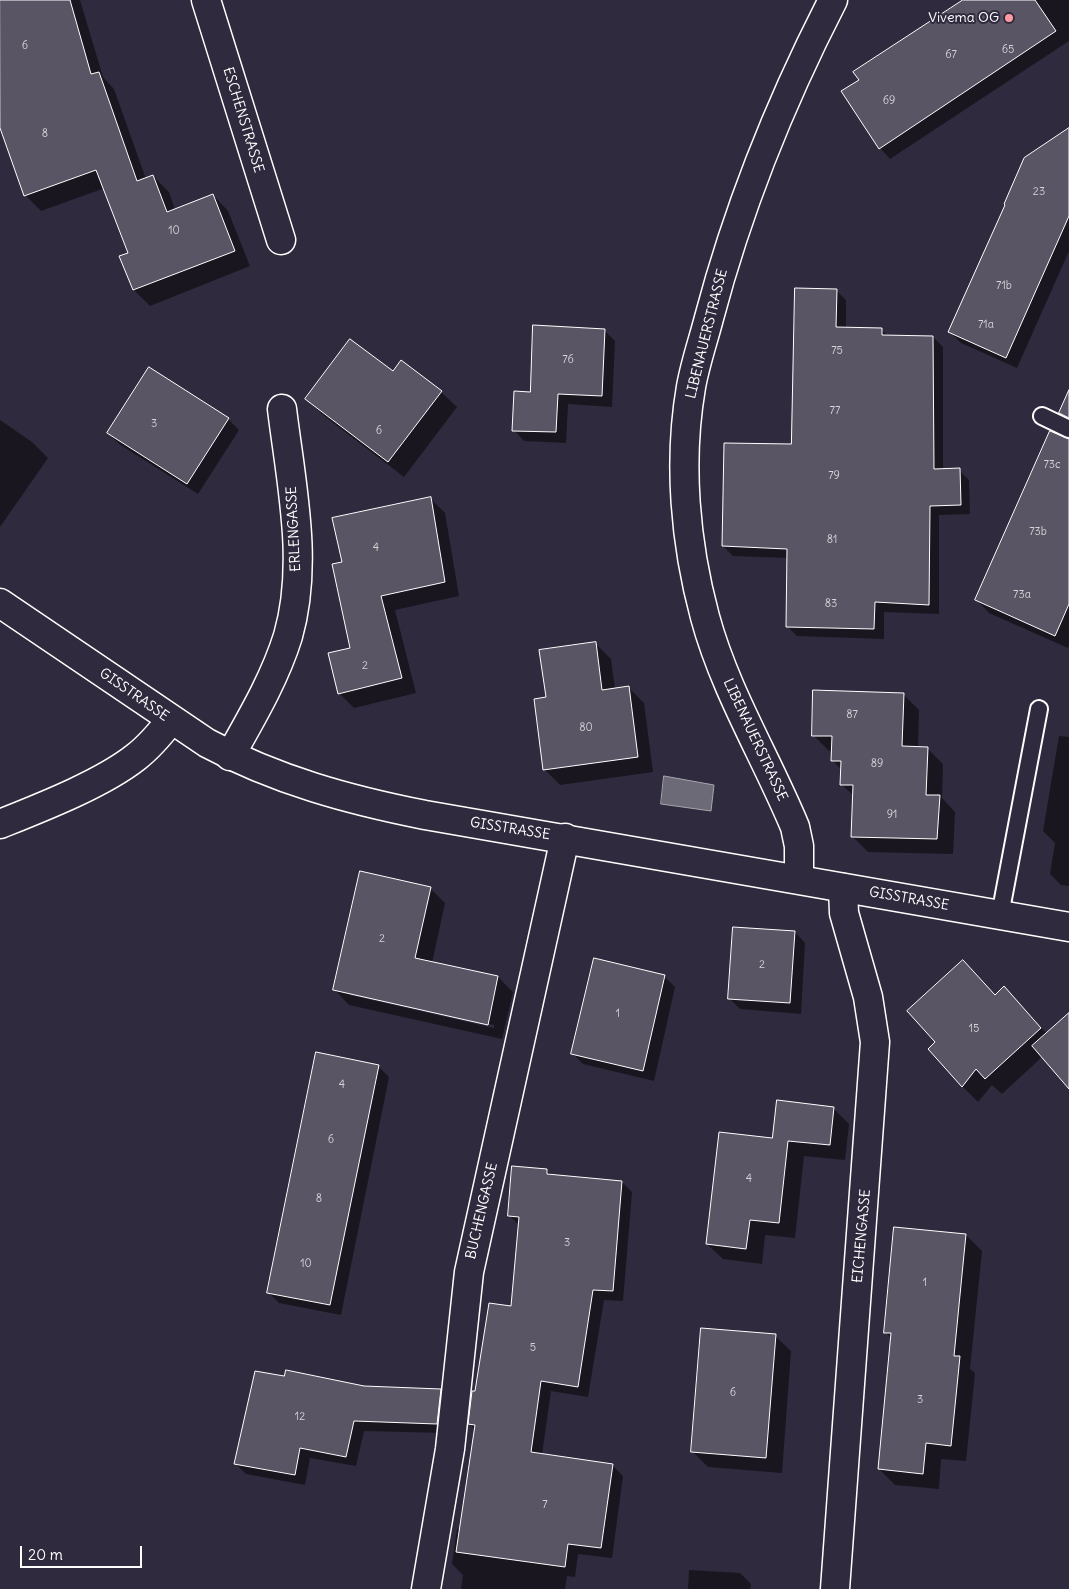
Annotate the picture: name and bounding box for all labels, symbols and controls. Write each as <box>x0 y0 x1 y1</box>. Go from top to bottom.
place label: Vivema OG <box>928 10 999 26</box>
marker: Vivema OG <box>1003 12 1015 24</box>
house number: 6 <box>22 39 28 53</box>
house number: 65 <box>1002 43 1014 57</box>
house number: 67 <box>945 48 957 62</box>
street label: ESCHENSTRASSE <box>219 65 267 175</box>
house number: 69 <box>883 94 895 108</box>
house number: 8 <box>42 127 48 141</box>
house number: 23 <box>1033 185 1045 199</box>
house number: 10 <box>168 224 180 238</box>
street label: LIBENAUERSTRASSE <box>683 267 731 401</box>
house number: 71b <box>996 279 1012 293</box>
house number: 71a <box>978 318 994 332</box>
house number: 75 <box>831 344 843 358</box>
house number: 76 <box>562 353 574 367</box>
house number: 77 <box>830 404 840 418</box>
house number: 3 <box>151 417 157 431</box>
house number: 6 <box>376 424 382 438</box>
house number: 73c <box>1043 458 1061 472</box>
house number: 79 <box>828 469 840 483</box>
street label: ERLENGASSE <box>283 486 305 572</box>
house number: 73b <box>1029 525 1047 539</box>
house number: 81 <box>827 533 837 547</box>
house number: 4 <box>373 541 379 555</box>
house number: 73a <box>1013 588 1031 602</box>
house number: 83 <box>825 597 837 611</box>
house number: 2 <box>362 659 368 673</box>
street label: GISSTRASSE <box>96 665 172 725</box>
street label: LIBENAUERSTRASSE <box>719 676 791 804</box>
house number: 87 <box>846 708 858 722</box>
house number: 80 <box>579 721 593 735</box>
house number: 89 <box>871 757 883 771</box>
house number: 91 <box>887 808 897 822</box>
street label: GISSTRASSE <box>469 814 551 844</box>
street label: GISSTRASSE <box>868 884 950 914</box>
house number: 2 <box>379 932 385 946</box>
house number: 2 <box>759 958 765 972</box>
house number: 1 <box>616 1007 620 1021</box>
house number: 15 <box>969 1022 979 1036</box>
house number: 4 <box>339 1078 345 1092</box>
house number: 6 <box>328 1133 334 1147</box>
street label: BUCHENGASSE <box>463 1161 501 1261</box>
house number: 4 <box>746 1172 752 1186</box>
street label: EICHENGASSE <box>850 1188 874 1284</box>
house number: 8 <box>316 1192 322 1206</box>
house number: 3 <box>564 1236 570 1250</box>
house number: 10 <box>300 1257 312 1271</box>
house number: 1 <box>923 1276 927 1290</box>
house number: 5 <box>530 1341 536 1355</box>
house number: 6 <box>730 1386 736 1400</box>
house number: 3 <box>917 1393 923 1407</box>
house number: 12 <box>295 1410 305 1424</box>
house number: 7 <box>542 1498 548 1512</box>
scale bar <box>22 1536 145 1568</box>
text: 20 m <box>28 1545 63 1564</box>

